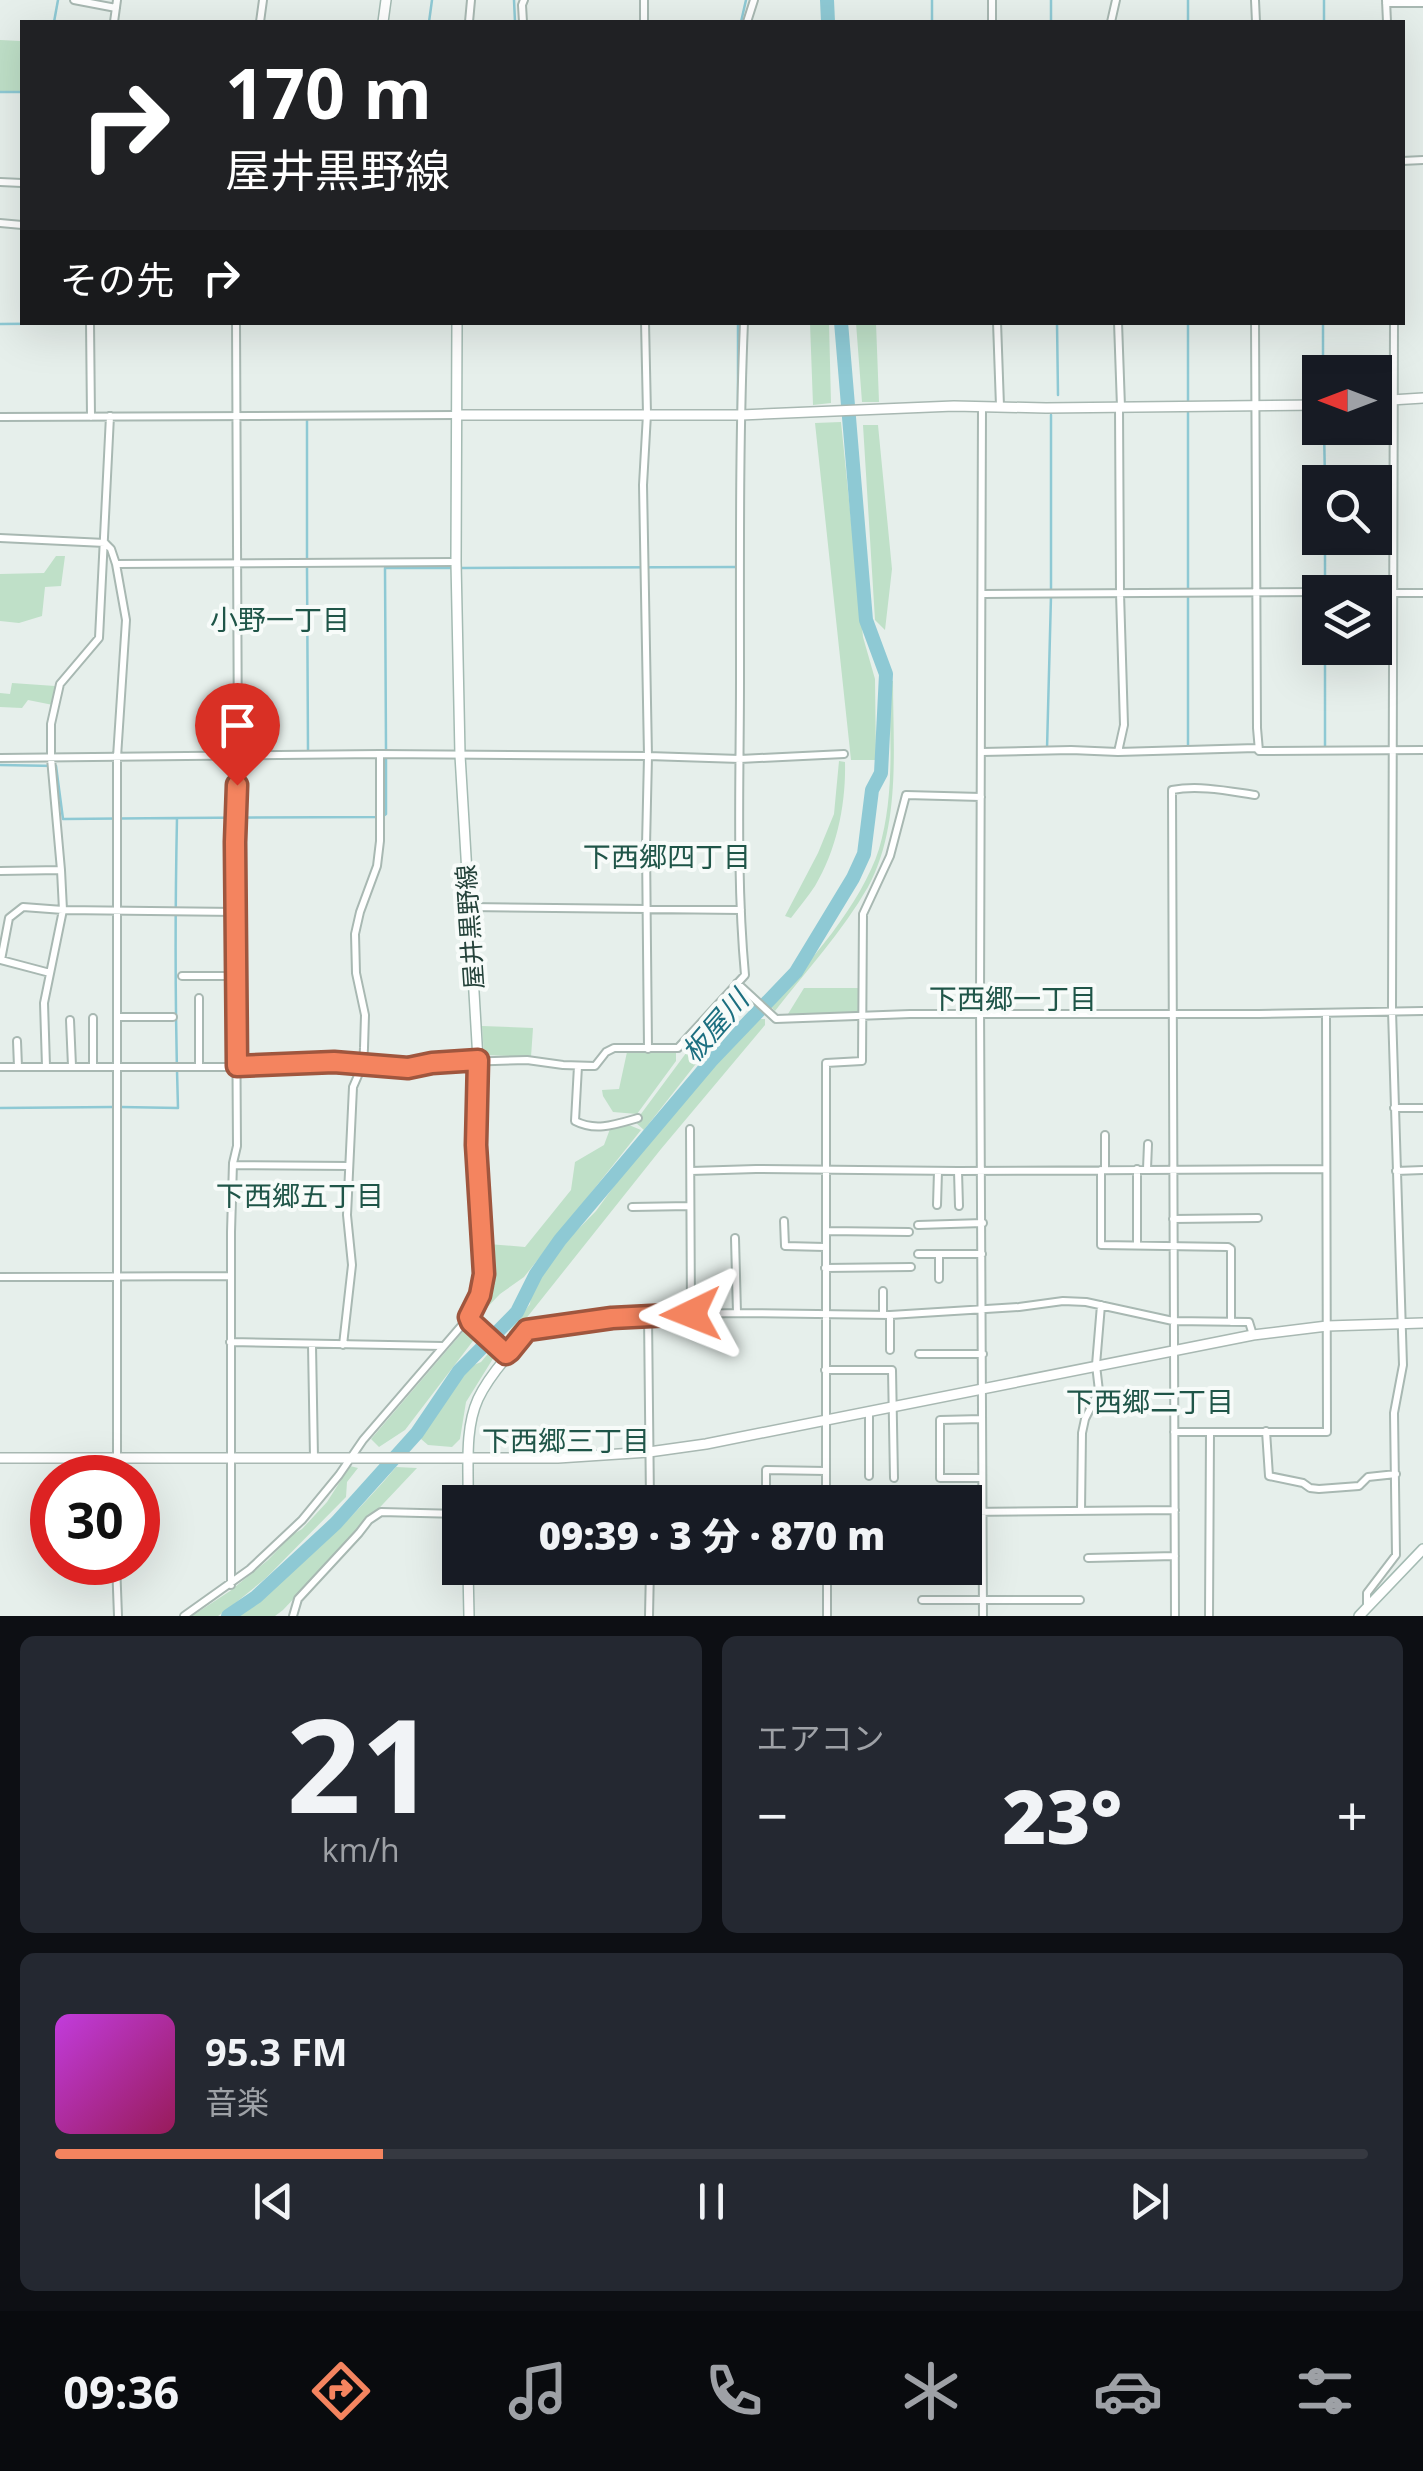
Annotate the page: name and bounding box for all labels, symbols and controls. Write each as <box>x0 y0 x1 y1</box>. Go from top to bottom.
text: 170 m <box>225 44 432 140</box>
icon: right <box>60 60 190 190</box>
text: 屋井黒野線 <box>225 139 450 200</box>
icon: right <box>194 250 249 305</box>
text: その先 <box>60 253 174 305</box>
north arrow <box>1302 355 1392 445</box>
map controls <box>1302 355 1392 665</box>
button: search <box>1302 465 1392 555</box>
button: layers <box>1302 575 1392 665</box>
district label: 小野一丁目 <box>210 600 350 638</box>
pin <box>195 683 280 786</box>
icon: arrive <box>210 698 265 753</box>
district label: 下西郷四丁目 <box>583 837 751 875</box>
street label: 屋井黒野線 <box>448 864 490 991</box>
water label: 板屋川 <box>672 979 758 1070</box>
district label: 下西郷一丁目 <box>929 979 1097 1017</box>
district label: 下西郷五丁目 <box>216 1176 384 1214</box>
position arrow <box>639 1262 743 1366</box>
district label: 下西郷二丁目 <box>1066 1382 1234 1420</box>
district label: 下西郷三丁目 <box>482 1421 650 1459</box>
speed limit sign: 30 <box>30 1455 160 1585</box>
text: 09:39 · 3 分 · 870 m <box>539 1509 885 1561</box>
text: 21 <box>286 1674 435 1851</box>
text: エアコン <box>757 1716 885 1759</box>
text: 23° <box>1002 1764 1122 1866</box>
text: − <box>757 1777 788 1852</box>
text: + <box>1337 1777 1368 1852</box>
text: km/h <box>322 1828 400 1871</box>
text: 95.3 FM <box>205 2025 348 2077</box>
text: 音楽 <box>205 2080 269 2123</box>
icon: previous <box>246 2174 301 2229</box>
icon: pause <box>684 2174 739 2229</box>
icon: next <box>1122 2174 1177 2229</box>
icon: directions <box>306 2356 376 2426</box>
icon: music <box>503 2356 573 2426</box>
icon: phone <box>699 2356 769 2426</box>
icon: climate <box>896 2356 966 2426</box>
icon: car <box>1093 2356 1163 2426</box>
icon: filters <box>1290 2356 1360 2426</box>
text: 09:36 <box>63 2361 179 2422</box>

